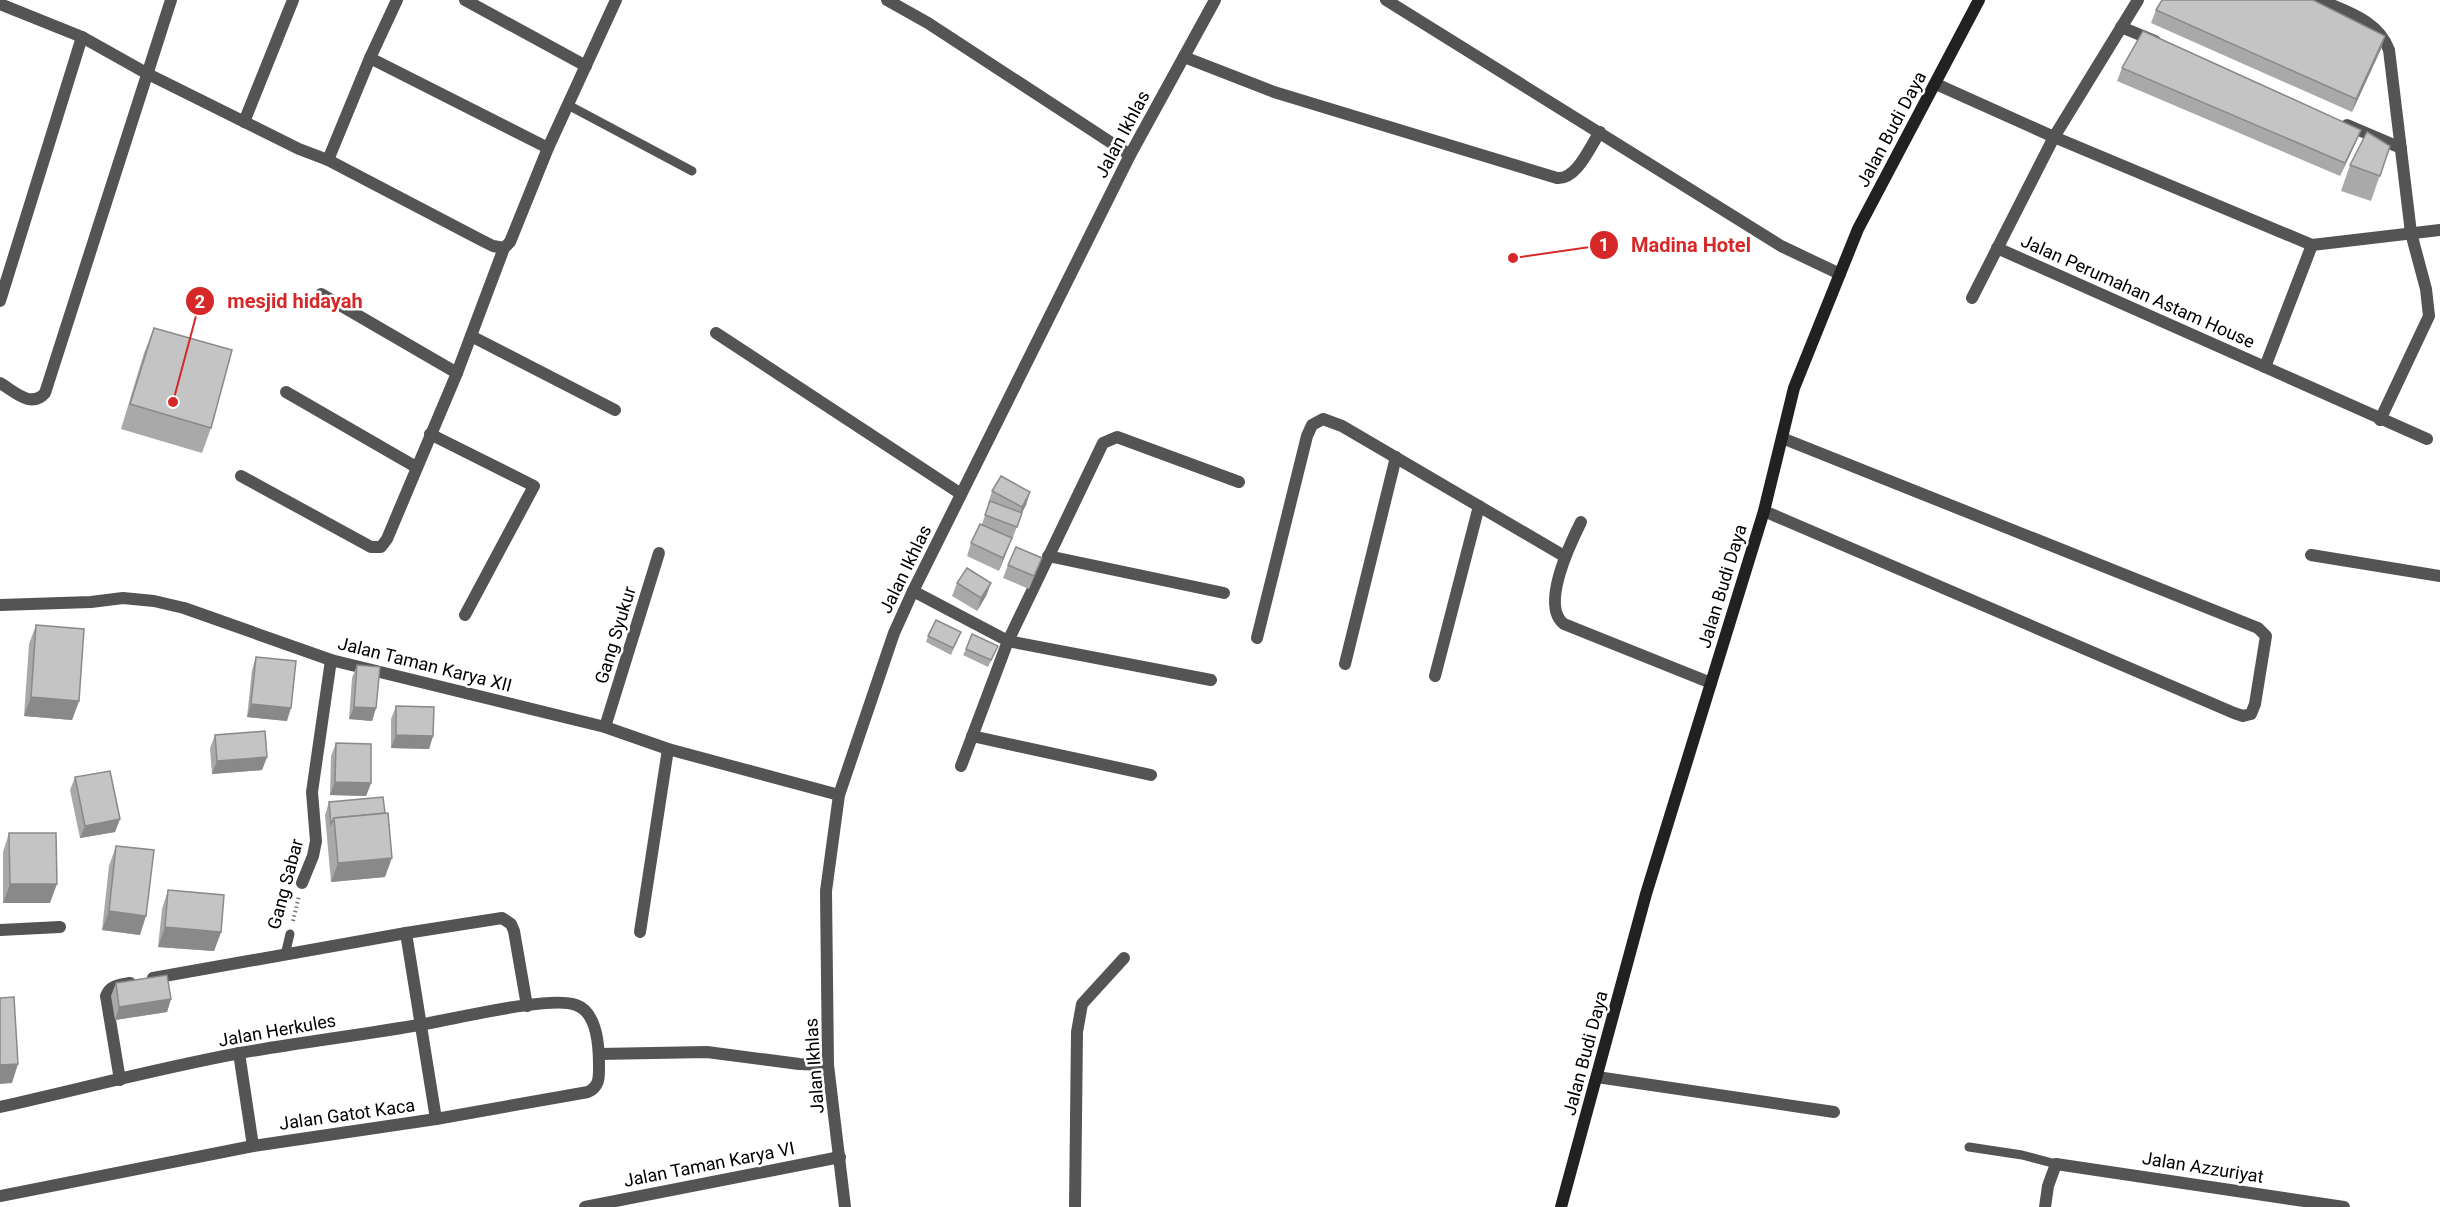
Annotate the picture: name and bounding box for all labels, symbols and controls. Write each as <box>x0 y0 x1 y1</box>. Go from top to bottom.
street label: Jalan Budi Daya <box>1852 68 1930 190</box>
street label: Jalan Ikhlas <box>1090 87 1154 181</box>
callout: Madina Hotel <box>1589 226 1763 264</box>
street label: Jalan Perumahan Astam House <box>2018 230 2258 352</box>
text: Madina Hotel <box>1631 233 1751 257</box>
text: 1 <box>1599 234 1609 255</box>
callout: mesjid hidayah <box>185 282 374 320</box>
text: mesjid hidayah <box>227 289 363 313</box>
text: 2 <box>195 291 205 312</box>
street label: Jalan Ikhlas <box>875 521 935 617</box>
street label: Jalan Budi Daya <box>1693 522 1751 650</box>
street label: Gang Syukur <box>590 584 640 686</box>
street label: Jalan Taman Karya XII <box>336 632 514 696</box>
street label: Gang Sabar <box>263 836 307 932</box>
street label: Jalan Budi Daya <box>1558 988 1612 1118</box>
street label: Jalan Herkules <box>217 1009 337 1051</box>
street label: Jalan Ikhlas <box>800 1018 828 1114</box>
street label: Jalan Gatot Kaca <box>278 1094 416 1134</box>
street label: Jalan Taman Karya VI <box>622 1137 796 1191</box>
street label: Jalan Azzuriyat <box>2141 1147 2265 1187</box>

